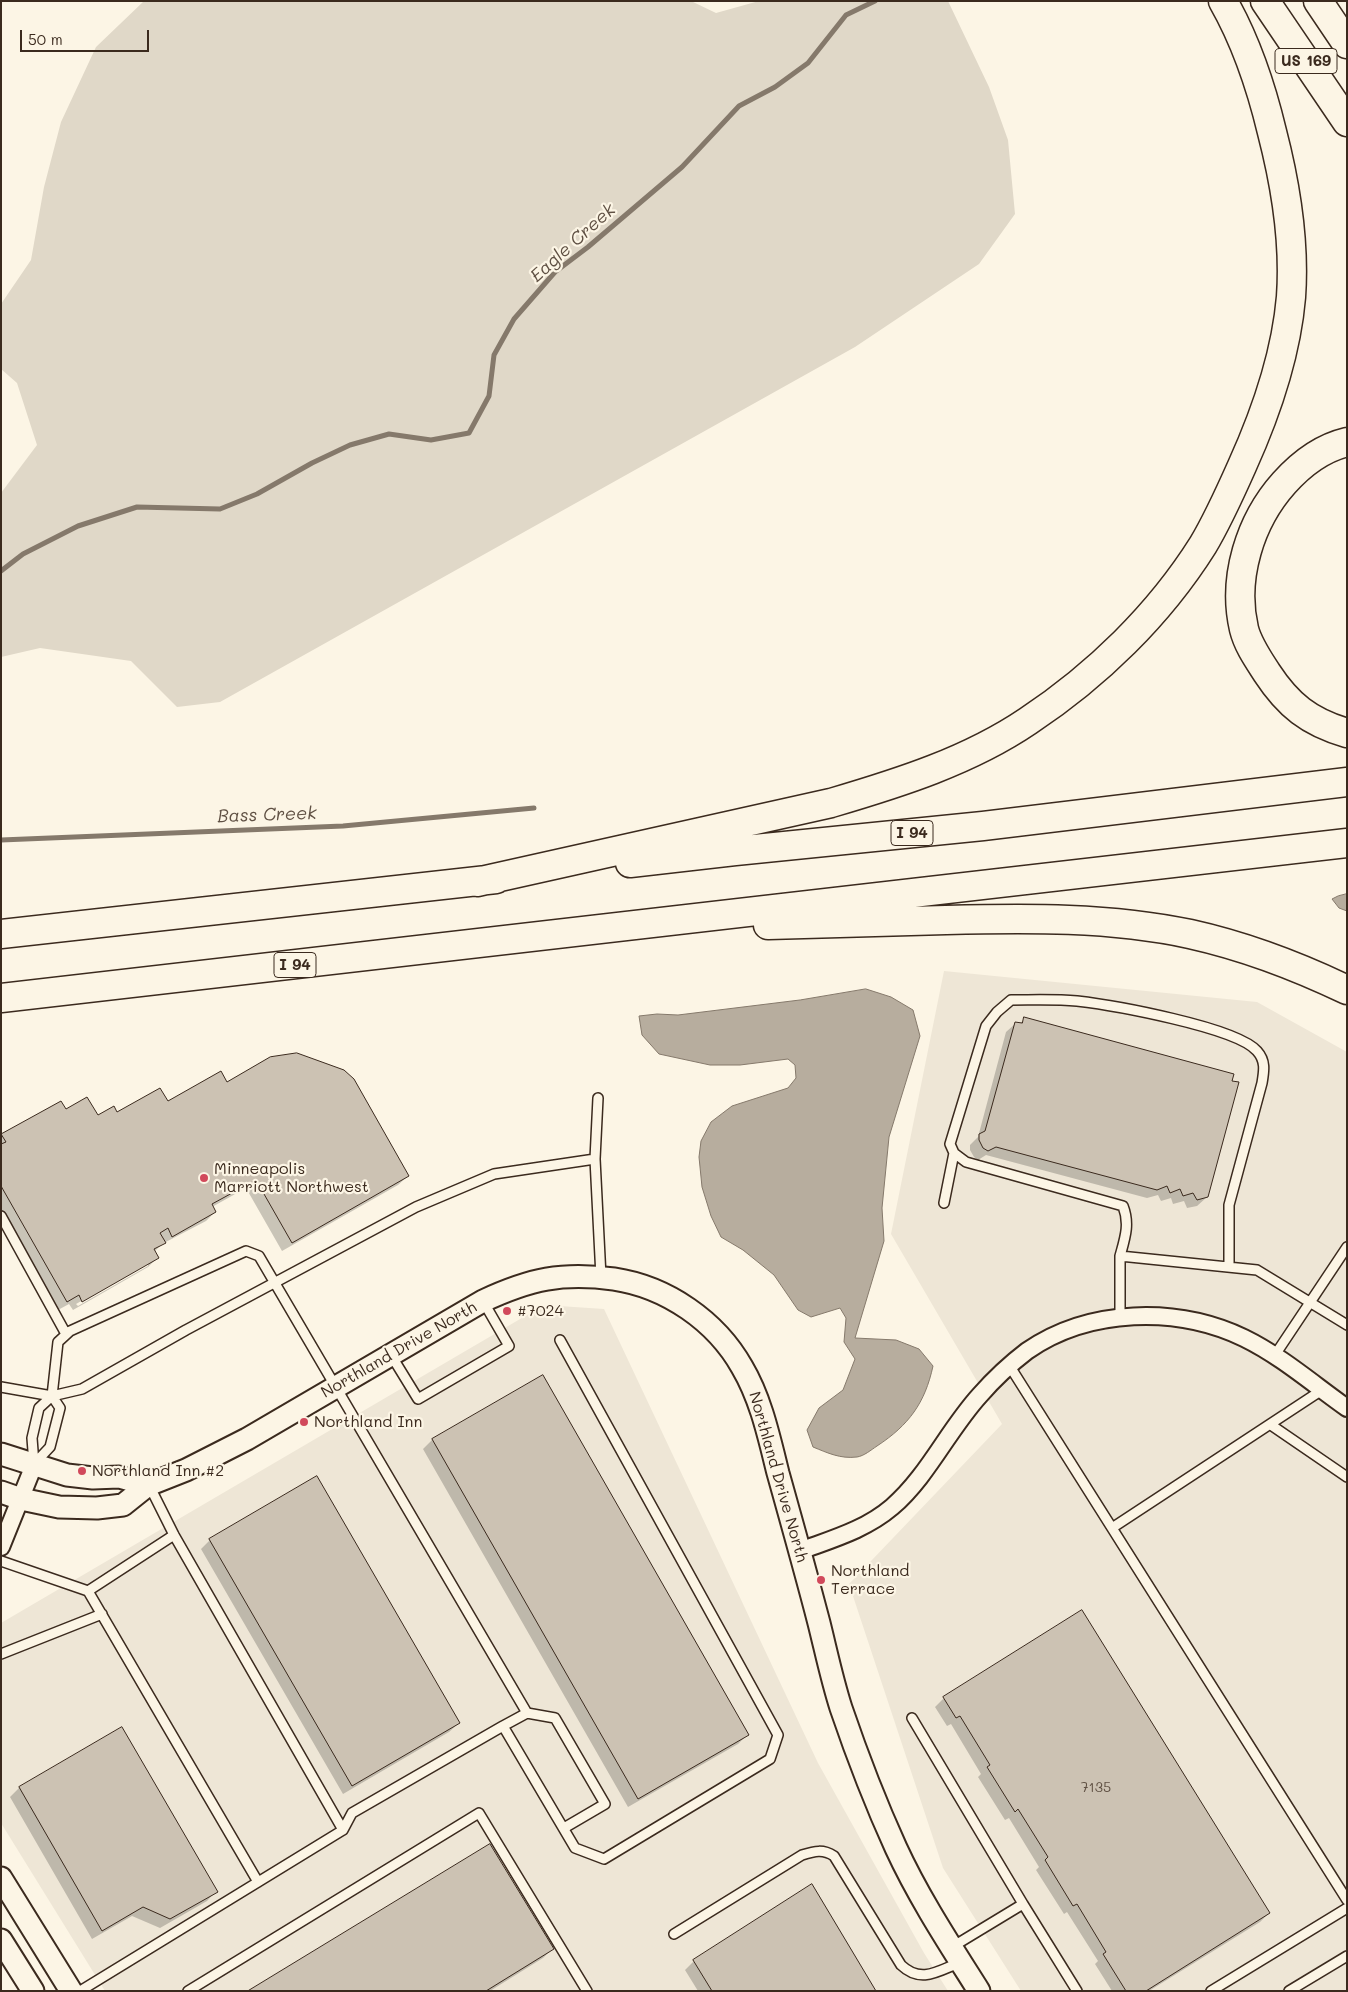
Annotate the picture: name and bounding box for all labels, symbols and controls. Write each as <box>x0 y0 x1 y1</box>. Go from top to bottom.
scale bar <box>22 20 151 52</box>
text: 50 m <box>28 29 63 49</box>
road number: US 169 <box>1275 48 1337 74</box>
water label: Eagle Creek <box>526 199 620 287</box>
water label: Bass Creek <box>217 802 317 828</box>
road number: I 94 <box>891 820 933 846</box>
road number: I 94 <box>274 952 316 978</box>
place label: Minneapolis Marriott Northwest <box>214 1159 369 1197</box>
marker: Minneapolis Marriott Northwest <box>198 1172 210 1184</box>
street label: Northland Drive North <box>318 1298 480 1402</box>
place label: #7024 <box>517 1301 564 1321</box>
marker: #7024 <box>501 1305 513 1317</box>
street label: Northland Drive North <box>744 1390 812 1564</box>
place label: Northland Inn <box>314 1412 422 1432</box>
marker: Northland Inn <box>298 1416 310 1428</box>
place label: Northland Inn #2 <box>92 1461 224 1481</box>
marker: Northland Inn #2 <box>76 1465 88 1477</box>
place label: Northland Terrace <box>831 1561 909 1599</box>
marker: Northland Terrace <box>815 1574 827 1586</box>
house number: 7135 <box>1081 1780 1111 1796</box>

